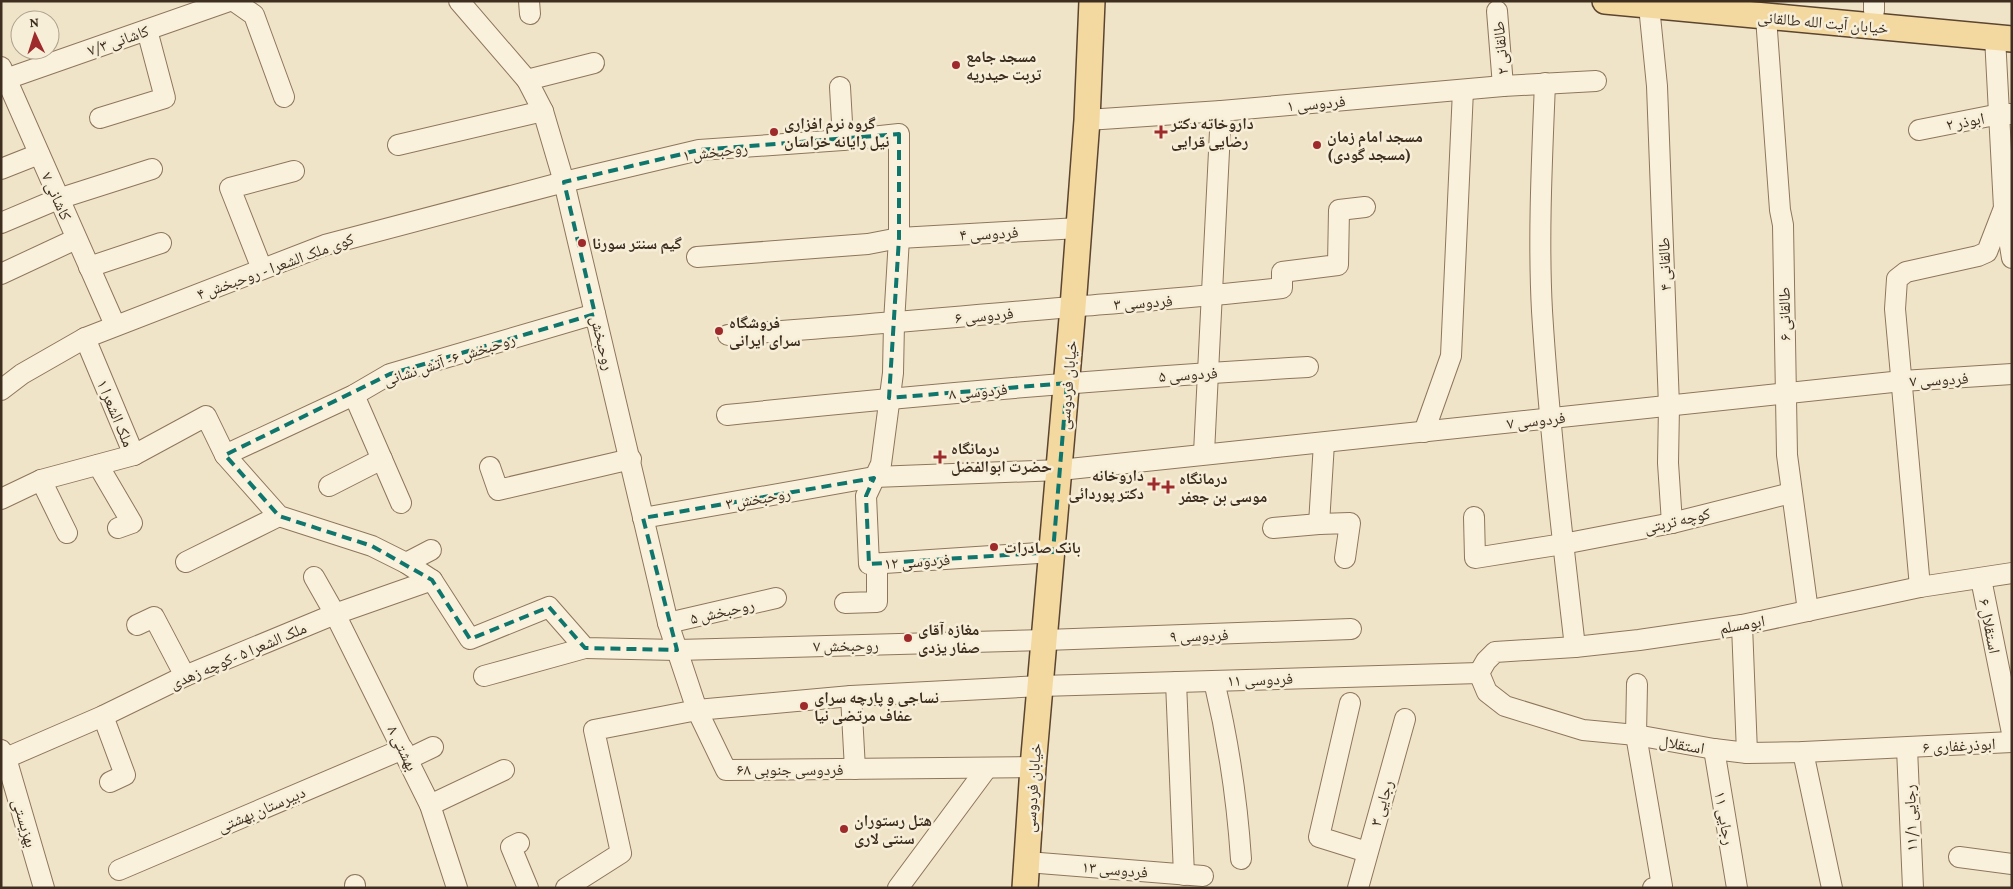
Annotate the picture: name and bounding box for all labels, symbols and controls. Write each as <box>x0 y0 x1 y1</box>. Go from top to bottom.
street label: خیابان آیت الله طالقانی <box>1757 8 1889 39</box>
north arrow <box>10 10 60 60</box>
text: N <box>29 14 40 30</box>
street label: طالقانی ۲ <box>1490 20 1513 76</box>
street label: کاشانی ۷/۳ <box>85 22 152 61</box>
place label: مسجد جامع تربت حیدریه <box>966 48 1042 84</box>
marker: مسجد جامع تربت حیدریه <box>950 59 962 71</box>
street label: فردوسی ۱ <box>1286 92 1346 117</box>
street label: ابوذر ۲ <box>1944 109 1986 135</box>
place label: گروه نرم افزاری نیل رایانه خراسان <box>784 115 889 151</box>
place label: داروخاته دکتر رضایی قرایی <box>1170 115 1254 151</box>
marker: گروه نرم افزاری نیل رایانه خراسان <box>768 126 780 138</box>
marker: داروخاته دکتر رضایی قرایی <box>1155 126 1167 138</box>
place label: مسجد امام زمان (مسجد گودی) <box>1327 128 1423 164</box>
street label: روحبخش ۱ <box>681 139 749 166</box>
marker: مسجد امام زمان (مسجد گودی) <box>1311 139 1323 151</box>
street label: کاشانی ۷ <box>37 170 75 224</box>
street label: فردوسی ۴ <box>959 223 1019 246</box>
street label: کوی ملک الشعرا - روحبخش ۴ <box>194 230 357 305</box>
place label: گیم سنتر سورنا <box>592 235 682 255</box>
marker: گیم سنتر سورنا <box>576 237 588 249</box>
street label: طالقانی ۴ <box>1655 237 1676 291</box>
street label: طالقانی ۶ <box>1776 287 1795 341</box>
street label: فردوسی ۳ <box>1113 292 1173 315</box>
street label: فردوسی ۶ <box>954 304 1014 329</box>
street label: روحبخش <box>586 314 617 373</box>
place label: فروشگاه سرای ایرانی <box>729 314 801 350</box>
marker: فروشگاه سرای ایرانی <box>713 325 725 337</box>
street label: روحبخش ۶- آتش نشانی <box>381 330 518 391</box>
street label: خیابان فردوسی <box>1055 340 1082 431</box>
street label: فردوسی ۵ <box>1158 364 1218 387</box>
street label: فردوسی ۷ <box>1909 369 1969 392</box>
street label: ملک الشعرا ۱ <box>93 377 137 450</box>
street label: فردوسی ۸ <box>948 380 1008 405</box>
street label: فردوسی ۷ <box>1506 409 1566 434</box>
place label: درمانگاه حضرت ابوالفضل <box>951 440 1052 476</box>
marker: درمانگاه حضرت ابوالفضل <box>933 450 947 464</box>
place label: داروخانه دکتر پوردائی <box>1069 467 1144 503</box>
place label: درمانگاه موسی بن جعفر <box>1178 470 1267 506</box>
marker: داروخانه دکتر پوردائی <box>1148 478 1160 490</box>
marker: درمانگاه موسی بن جعفر <box>1161 480 1175 494</box>
street label: روحبخش ۳ <box>724 484 792 515</box>
street label: کوچه تربتی <box>1642 505 1713 538</box>
place label: بانک صادرات <box>1004 539 1081 557</box>
marker: بانک صادرات <box>988 541 1000 553</box>
street label: فردوسی ۱۲ <box>883 551 951 574</box>
street label: روحبخش ۵ <box>688 596 756 629</box>
street label: استقلال ۶ <box>1974 597 2003 655</box>
street label: ابومسلم <box>1718 612 1767 639</box>
street label: ملک الشعرا ۵ -کوچه زهدی <box>167 619 310 694</box>
place label: مغازه آقای صفار یزدی <box>918 621 980 657</box>
street label: فردوسی ۹ <box>1169 626 1229 647</box>
marker: مغازه آقای صفار یزدی <box>902 632 914 644</box>
street label: روحبخش ۷ <box>813 636 879 657</box>
street label: فردوسی ۱۱ <box>1227 670 1293 691</box>
place label: نساجی و پارچه سرای عفاف مرتضی نیا <box>814 689 939 725</box>
marker: نساجی و پارچه سرای عفاف مرتضی نیا <box>798 700 810 712</box>
street label: بهشتی ۸ <box>383 723 421 774</box>
street label: استقلال <box>1658 732 1706 759</box>
street label: ابوذرغفاری ۶ <box>1922 735 1996 758</box>
street label: خیابان فردوسی <box>1021 743 1046 833</box>
street label: فردوسی جنوبی ۶۸ <box>737 761 843 780</box>
street label: رجایی ۳ <box>1367 778 1398 829</box>
street label: دبیرستان بهشتی <box>215 783 308 837</box>
street label: رجایی ۱۱/۱ <box>1901 784 1922 852</box>
street label: رجایی ۱۱ <box>1709 790 1738 847</box>
street label: بهزیستی <box>8 797 40 850</box>
place label: هتل رستوران سنتی لاری <box>854 812 932 848</box>
marker: هتل رستوران سنتی لاری <box>838 823 850 835</box>
street label: فردوسی ۱۳ <box>1081 858 1149 883</box>

